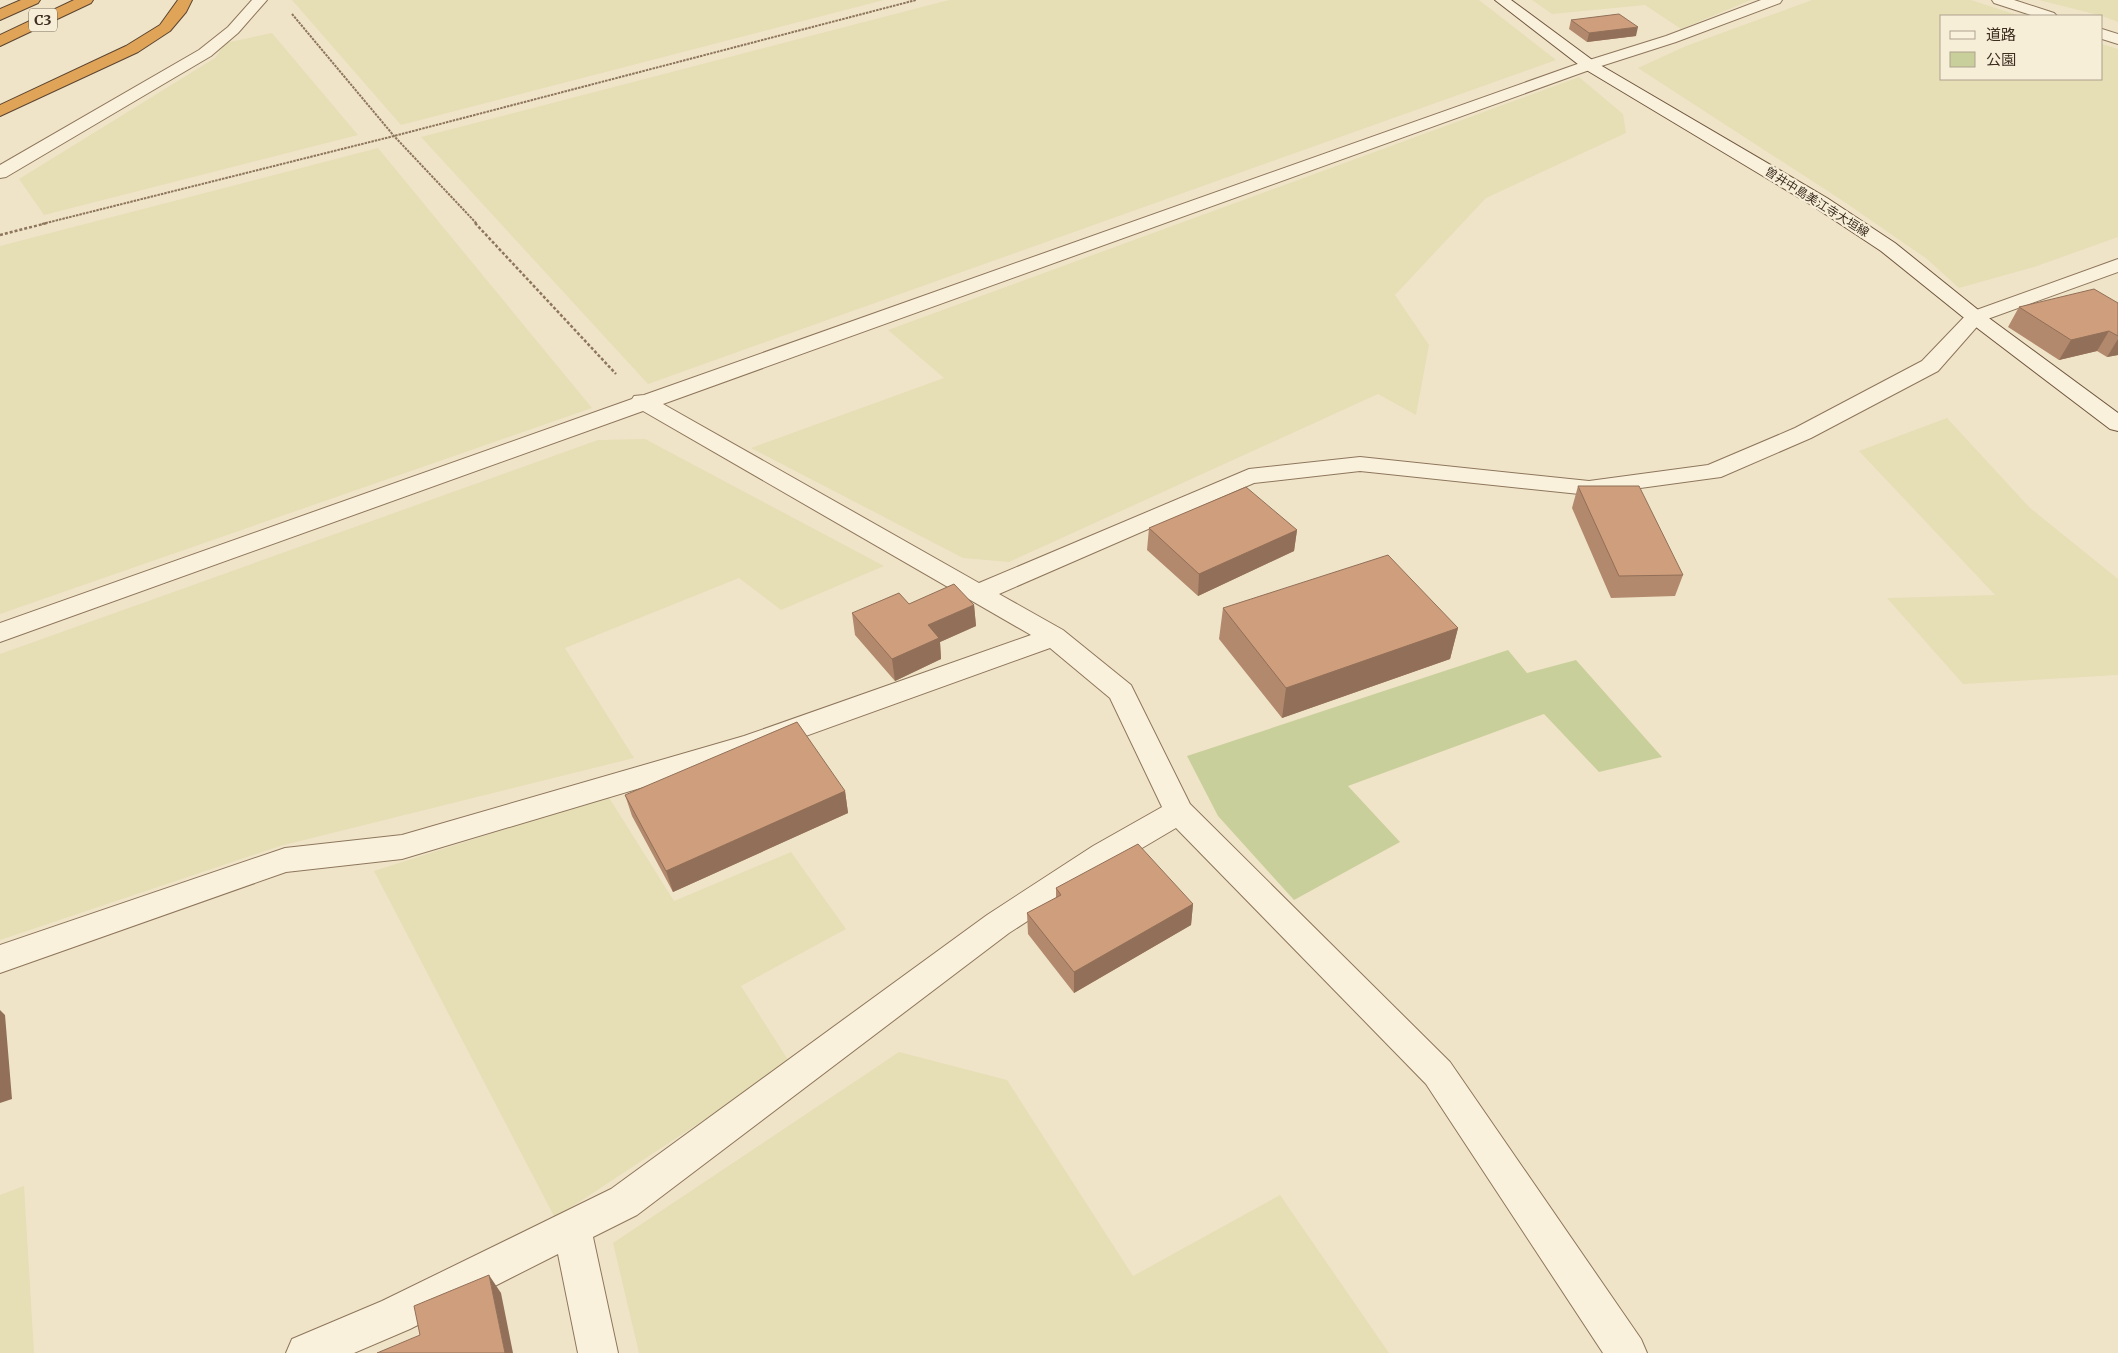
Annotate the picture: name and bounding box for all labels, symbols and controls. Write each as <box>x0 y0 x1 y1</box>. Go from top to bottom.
road number: C3 <box>29 8 57 32</box>
legend <box>1940 15 2103 80</box>
text: 道路 <box>1986 25 2016 44</box>
text: 公園 <box>1986 50 2016 69</box>
street label: 曽井中島美江寺大垣線 <box>1762 163 1872 240</box>

